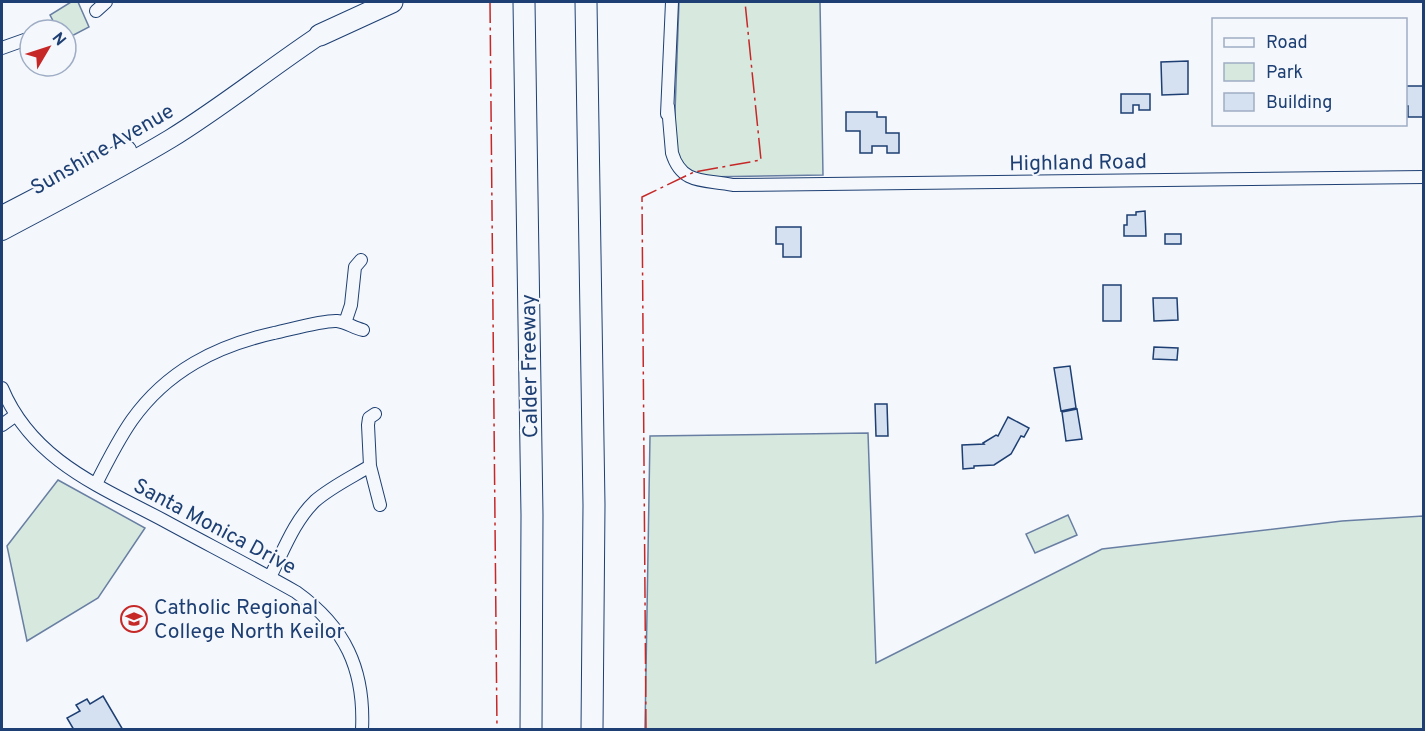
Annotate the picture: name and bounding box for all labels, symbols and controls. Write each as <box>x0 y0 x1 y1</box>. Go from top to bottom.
north arrow <box>18 18 78 78</box>
legend <box>1212 18 1407 126</box>
text: N <box>47 29 69 51</box>
text: Road <box>1266 32 1308 55</box>
text: Park <box>1266 62 1303 85</box>
text: Building <box>1266 92 1332 115</box>
street label: Sunshine Avenue <box>26 98 179 202</box>
street label: Highland Road <box>1009 149 1147 178</box>
street label: Calder Freeway <box>516 294 545 438</box>
street label: Santa Monica Drive <box>128 473 300 582</box>
place label: Catholic Regional College North Keilor <box>154 595 345 646</box>
school or university icon: Catholic Regional College North Keilor <box>119 604 149 634</box>

